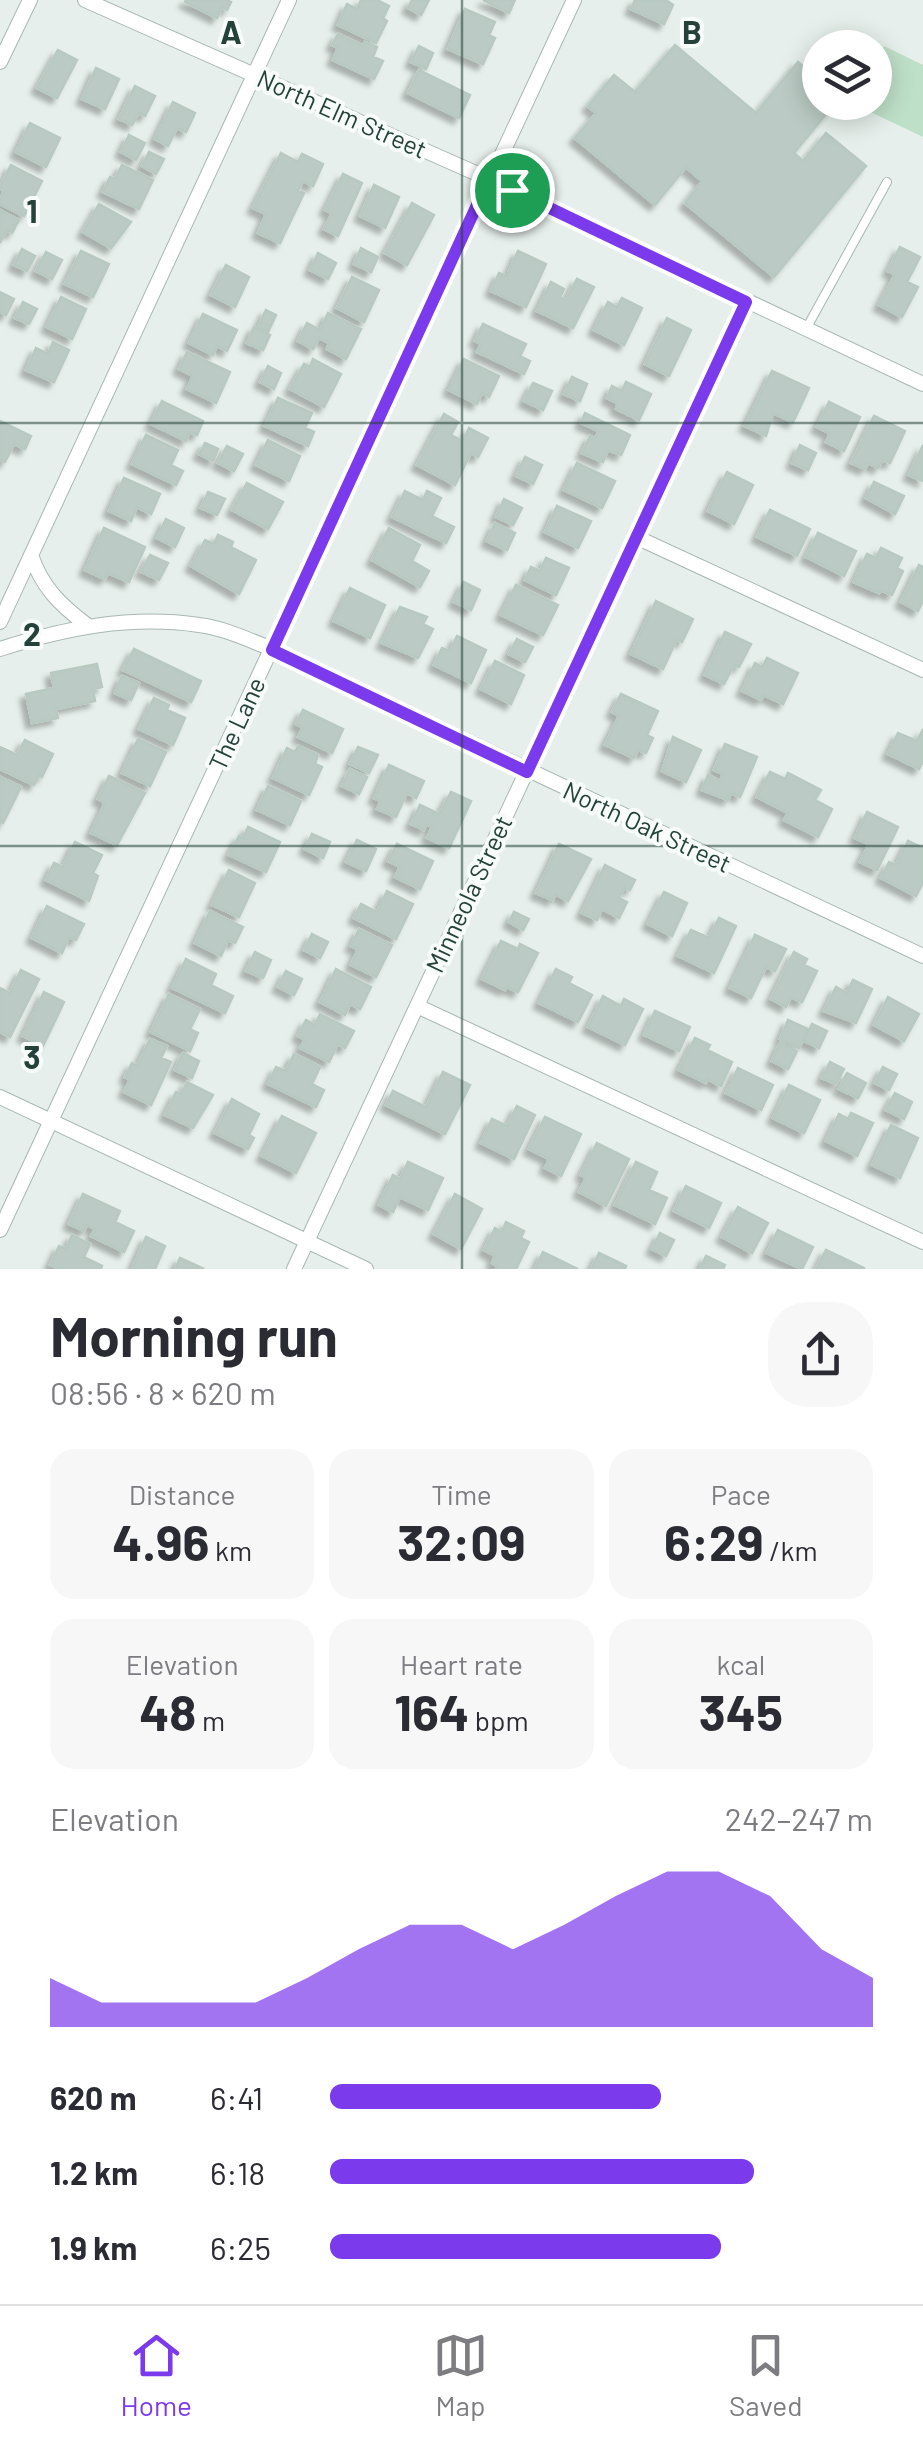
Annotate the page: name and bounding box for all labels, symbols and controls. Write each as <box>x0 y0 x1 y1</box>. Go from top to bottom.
text: A <box>220 12 242 50</box>
text: B <box>682 12 702 50</box>
map controls <box>802 30 892 120</box>
button: layers <box>802 30 892 120</box>
street label: North Elm Street <box>253 62 432 164</box>
pin <box>470 148 555 233</box>
icon: arrive <box>485 163 540 218</box>
text: 1 <box>26 191 38 229</box>
text: 2 <box>23 614 41 652</box>
street label: The Lane <box>201 672 271 775</box>
street label: North Oak Street <box>559 774 736 878</box>
street label: Minneola Street <box>419 810 518 977</box>
text: 3 <box>23 1037 41 1075</box>
text: Morning run <box>50 1302 338 1368</box>
button: share <box>768 1302 873 1407</box>
text: 08:56 · 8 × 620 m <box>50 1373 276 1411</box>
text: Distance <box>129 1477 236 1511</box>
text: Time <box>431 1477 492 1511</box>
text: Pace <box>711 1477 771 1511</box>
text: 4.96 <box>112 1511 209 1571</box>
text: 32:09 <box>397 1511 526 1571</box>
text: 6:29 <box>664 1511 764 1571</box>
text: km <box>209 1533 252 1567</box>
text: /km <box>764 1533 818 1567</box>
text: Elevation <box>126 1647 239 1681</box>
text: Heart rate <box>400 1647 523 1681</box>
text: kcal <box>716 1647 765 1681</box>
text: 48 <box>139 1681 196 1741</box>
text: 164 <box>394 1681 469 1741</box>
text: 345 <box>699 1681 783 1741</box>
text: m <box>196 1703 225 1737</box>
text: bpm <box>469 1703 529 1737</box>
text: Elevation <box>50 1799 179 1837</box>
text: 242–247 m <box>725 1799 873 1837</box>
text: 620 m <box>50 2078 136 2116</box>
text: 6:41 <box>210 2078 263 2116</box>
text: 1.2 km <box>50 2153 138 2191</box>
text: 6:18 <box>210 2153 265 2191</box>
text: 1.9 km <box>50 2228 137 2266</box>
text: 6:25 <box>210 2228 271 2266</box>
tab: Home <box>121 2328 192 2422</box>
tab: Map <box>433 2328 488 2422</box>
tab: Saved <box>729 2328 802 2422</box>

